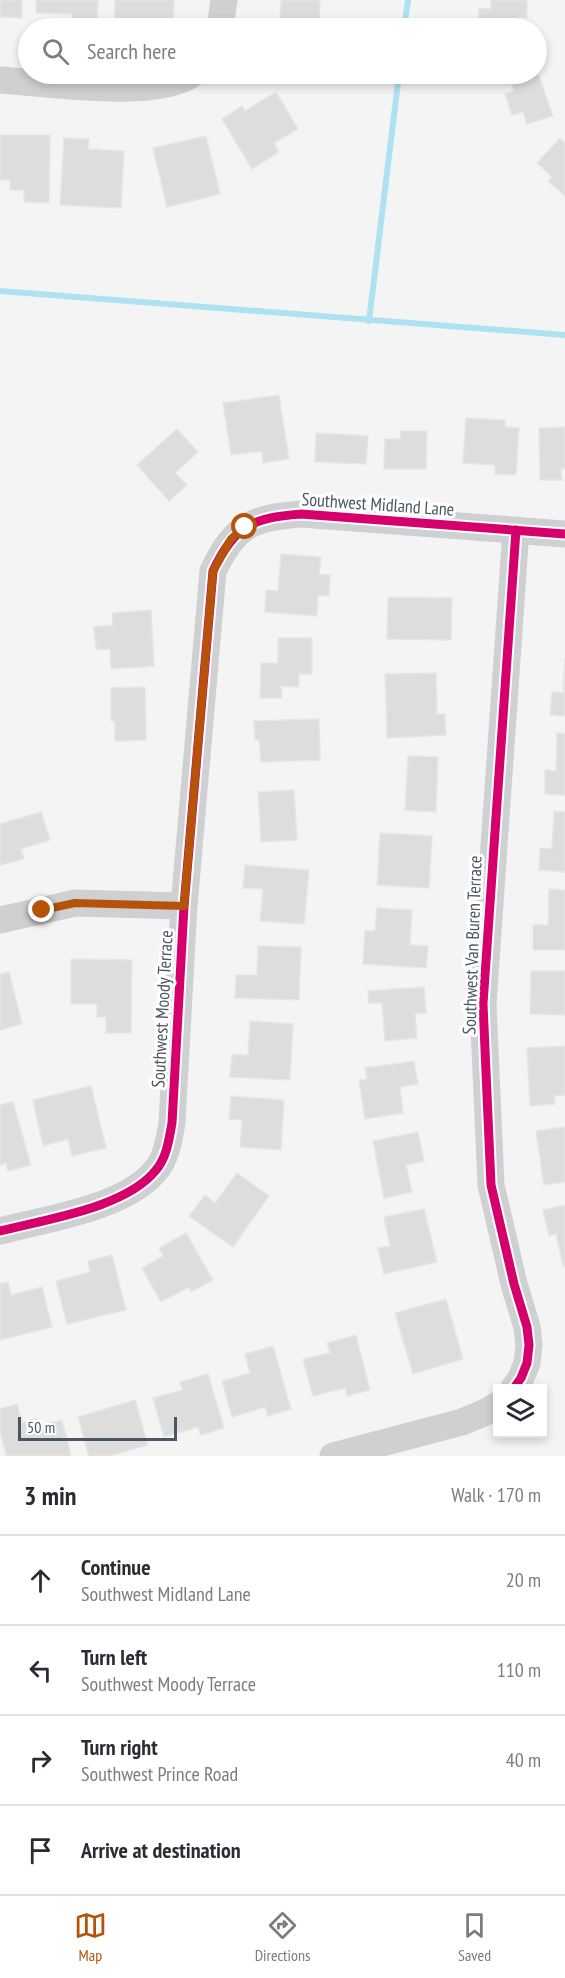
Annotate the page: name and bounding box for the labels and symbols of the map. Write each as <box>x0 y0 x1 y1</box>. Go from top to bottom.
street label: Southwest Midland Lane <box>301 487 455 521</box>
route start <box>231 513 257 539</box>
street label: Southwest Van Buren Terrace <box>457 855 487 1035</box>
route end <box>28 896 54 922</box>
street label: Southwest Moody Terrace <box>146 930 178 1088</box>
scale bar <box>18 1414 177 1442</box>

